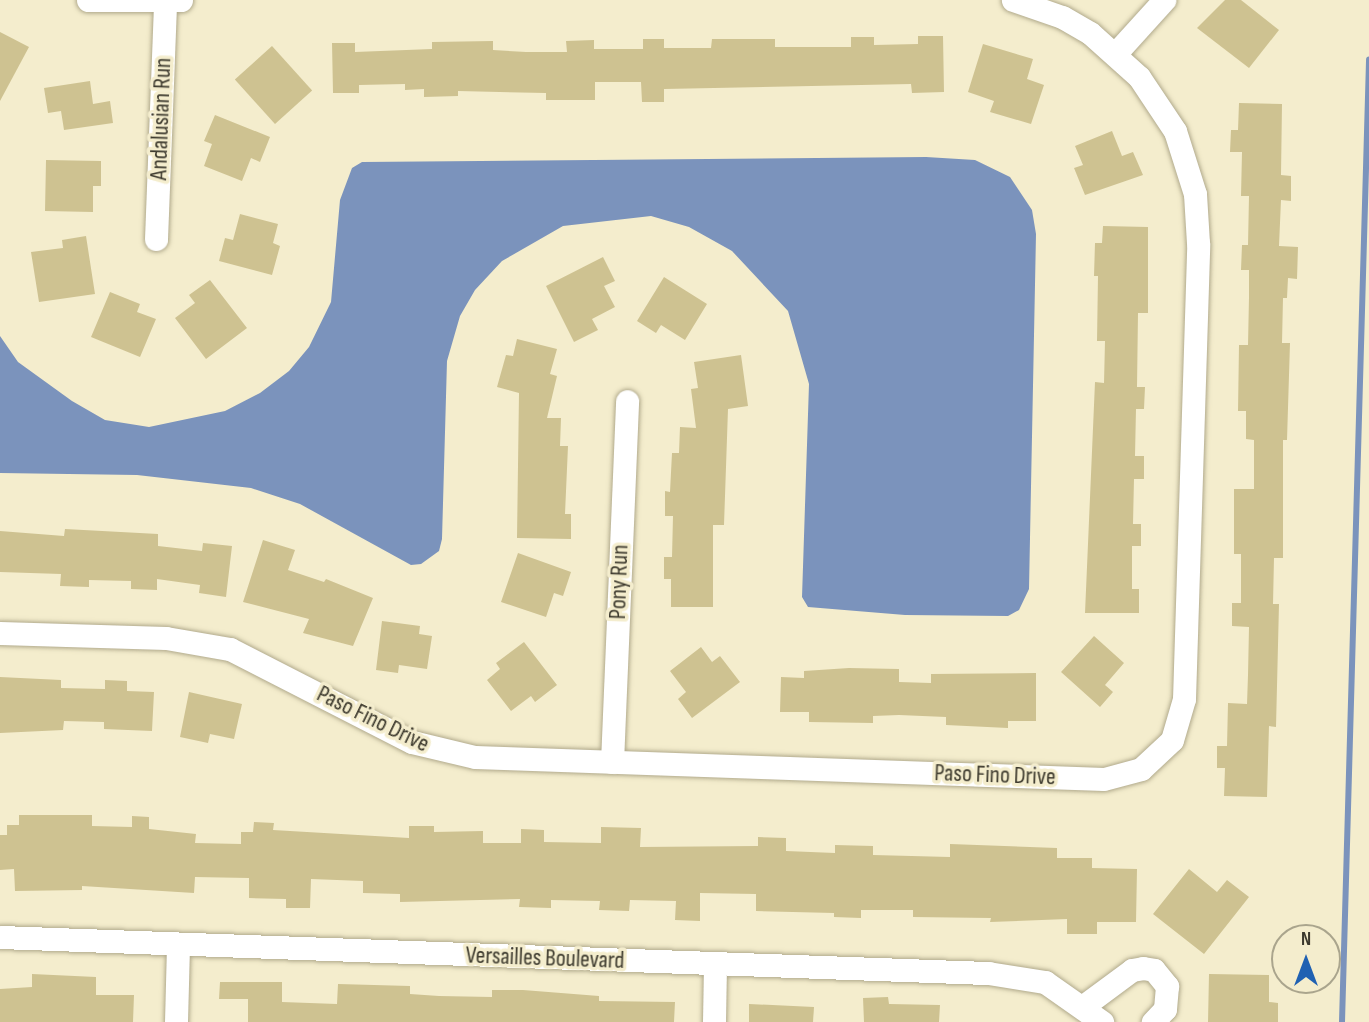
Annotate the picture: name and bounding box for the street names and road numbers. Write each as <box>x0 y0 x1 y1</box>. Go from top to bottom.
street label: Andalusian Run <box>144 57 178 181</box>
street label: Pony Run <box>603 544 635 620</box>
street label: Paso Fino Drive <box>312 679 434 759</box>
street label: Paso Fino Drive <box>934 758 1056 792</box>
street label: Versailles Boulevard <box>465 941 625 975</box>

